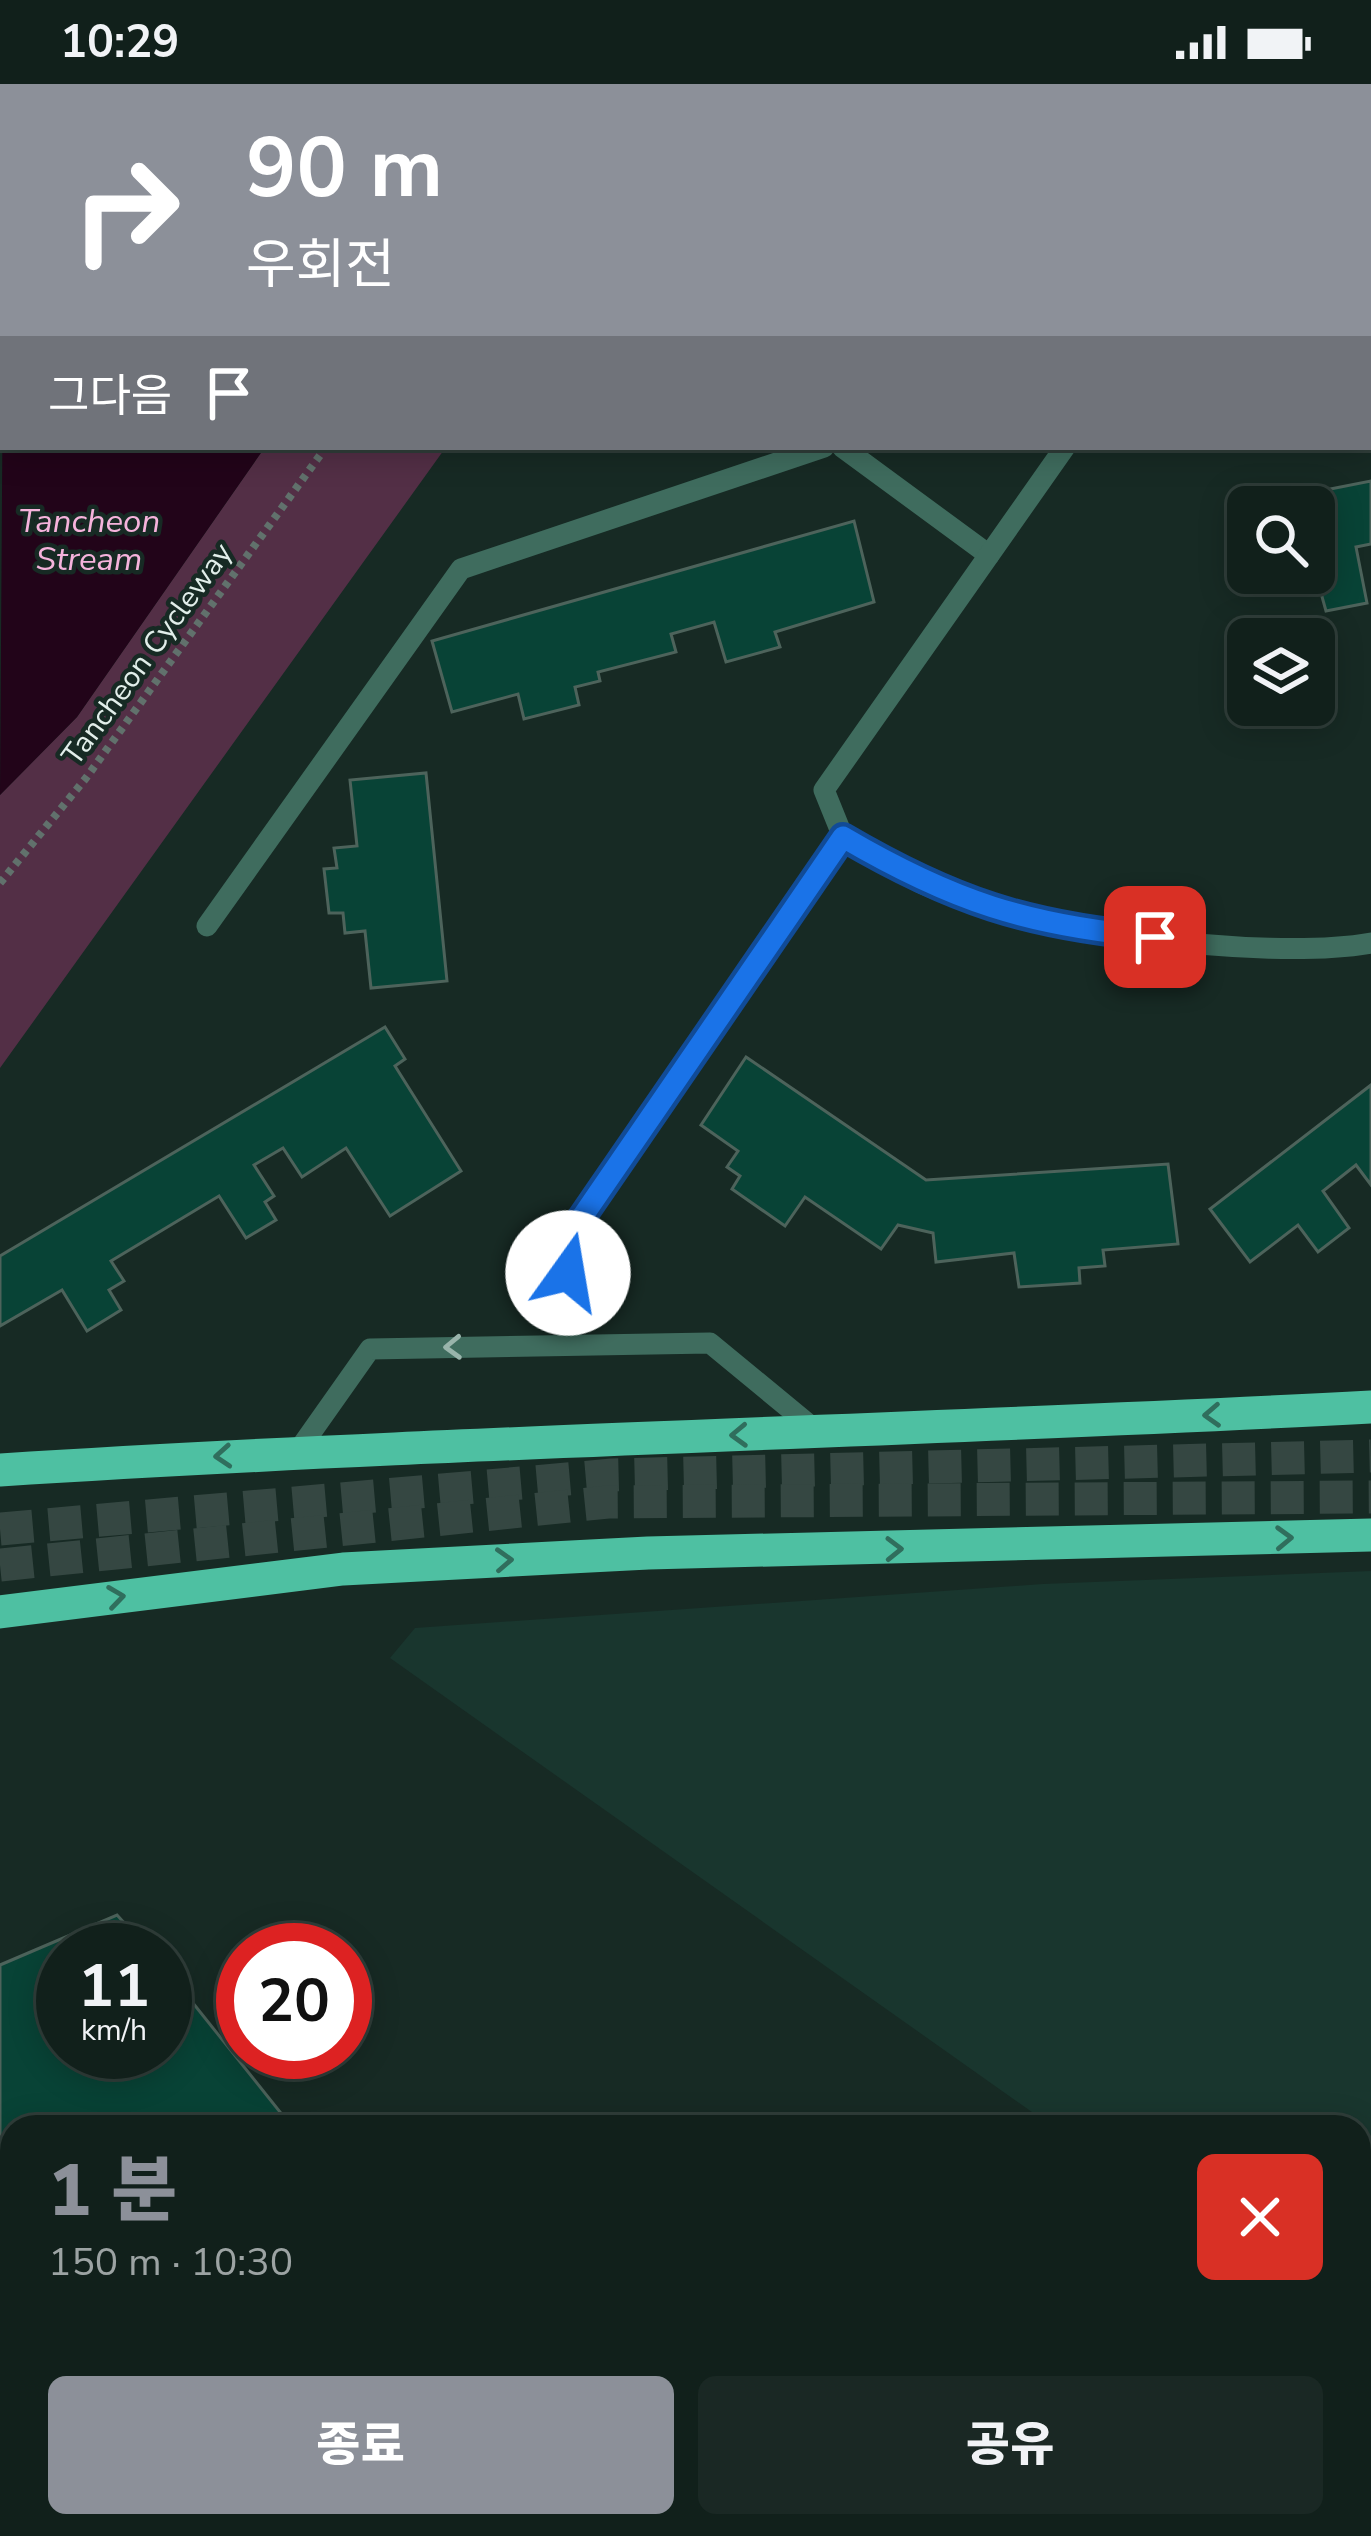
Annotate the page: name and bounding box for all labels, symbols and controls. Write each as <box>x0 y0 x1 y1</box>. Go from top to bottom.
text: 10:29 <box>60 12 179 73</box>
text: 90 m <box>246 111 443 226</box>
icon: right <box>48 132 204 288</box>
text: 우회전 <box>246 228 395 302</box>
icon: arrive <box>196 360 262 426</box>
text: 그다음 <box>48 366 172 427</box>
map controls <box>1227 486 1335 726</box>
button: search <box>1227 486 1335 594</box>
water label: Tancheon Stream <box>18 499 160 582</box>
street label: Tancheon Cycleway <box>53 534 243 774</box>
button: layers <box>1227 618 1335 726</box>
pin <box>1104 886 1206 988</box>
icon: arrive <box>1122 904 1188 970</box>
position arrow <box>505 1210 631 1336</box>
one-way arrow <box>443 1333 462 1359</box>
one-way arrow <box>1202 1402 1221 1428</box>
one-way arrow <box>729 1421 748 1447</box>
one-way arrow <box>213 1443 232 1469</box>
one-way arrow <box>1275 1525 1294 1551</box>
one-way arrow <box>886 1536 904 1562</box>
one-way arrow <box>495 1547 514 1573</box>
one-way arrow <box>106 1585 126 1611</box>
speed limit sign: 20 <box>216 1923 372 2079</box>
text: 11 <box>78 1945 150 2027</box>
text: km/h <box>81 2010 147 2051</box>
text: 1 분 <box>48 2142 177 2240</box>
button: close <box>1197 2154 1323 2280</box>
text: 150 m · 10:30 <box>48 2236 293 2289</box>
button: 종료 <box>48 2376 674 2514</box>
button: 공유 <box>698 2376 1323 2514</box>

